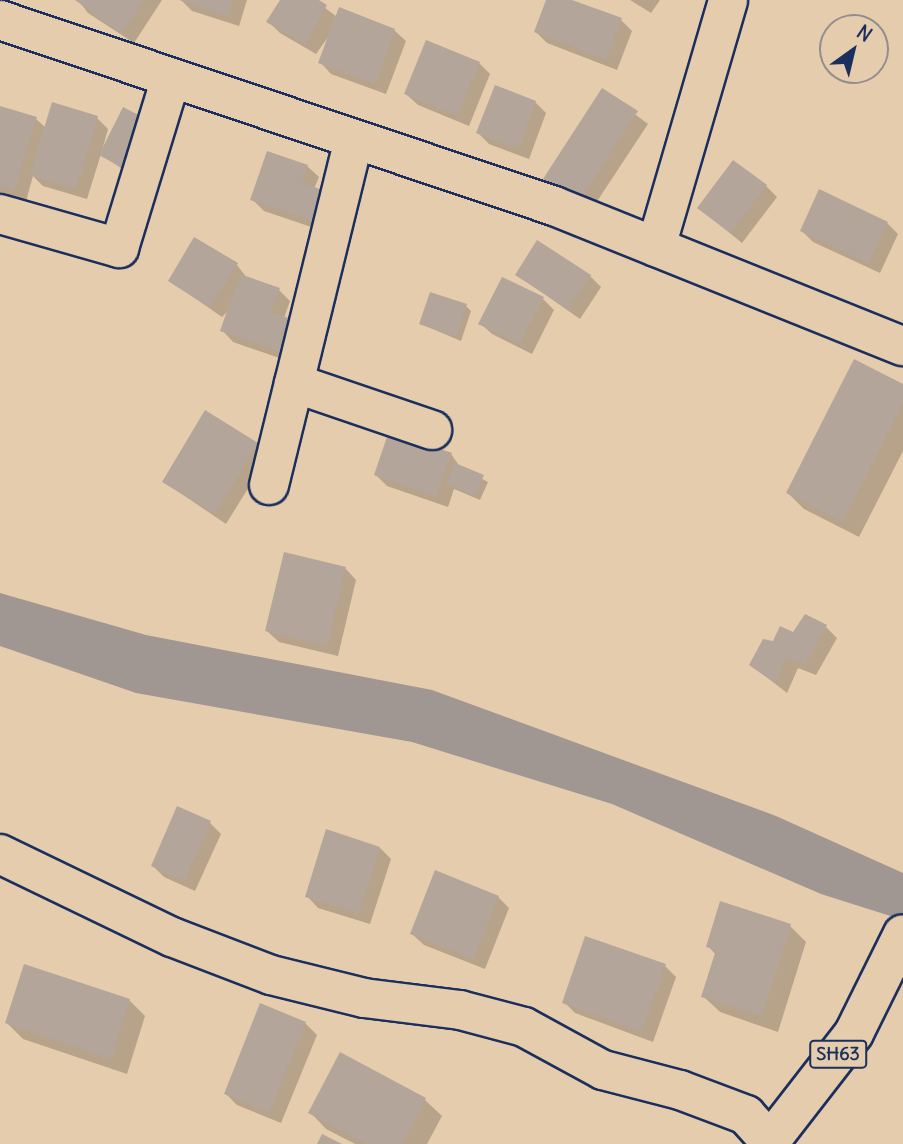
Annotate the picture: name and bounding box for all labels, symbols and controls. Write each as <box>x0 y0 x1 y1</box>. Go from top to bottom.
north arrow <box>819 14 889 84</box>
text: N <box>852 20 877 47</box>
road number: SH63 <box>808 1040 868 1069</box>

